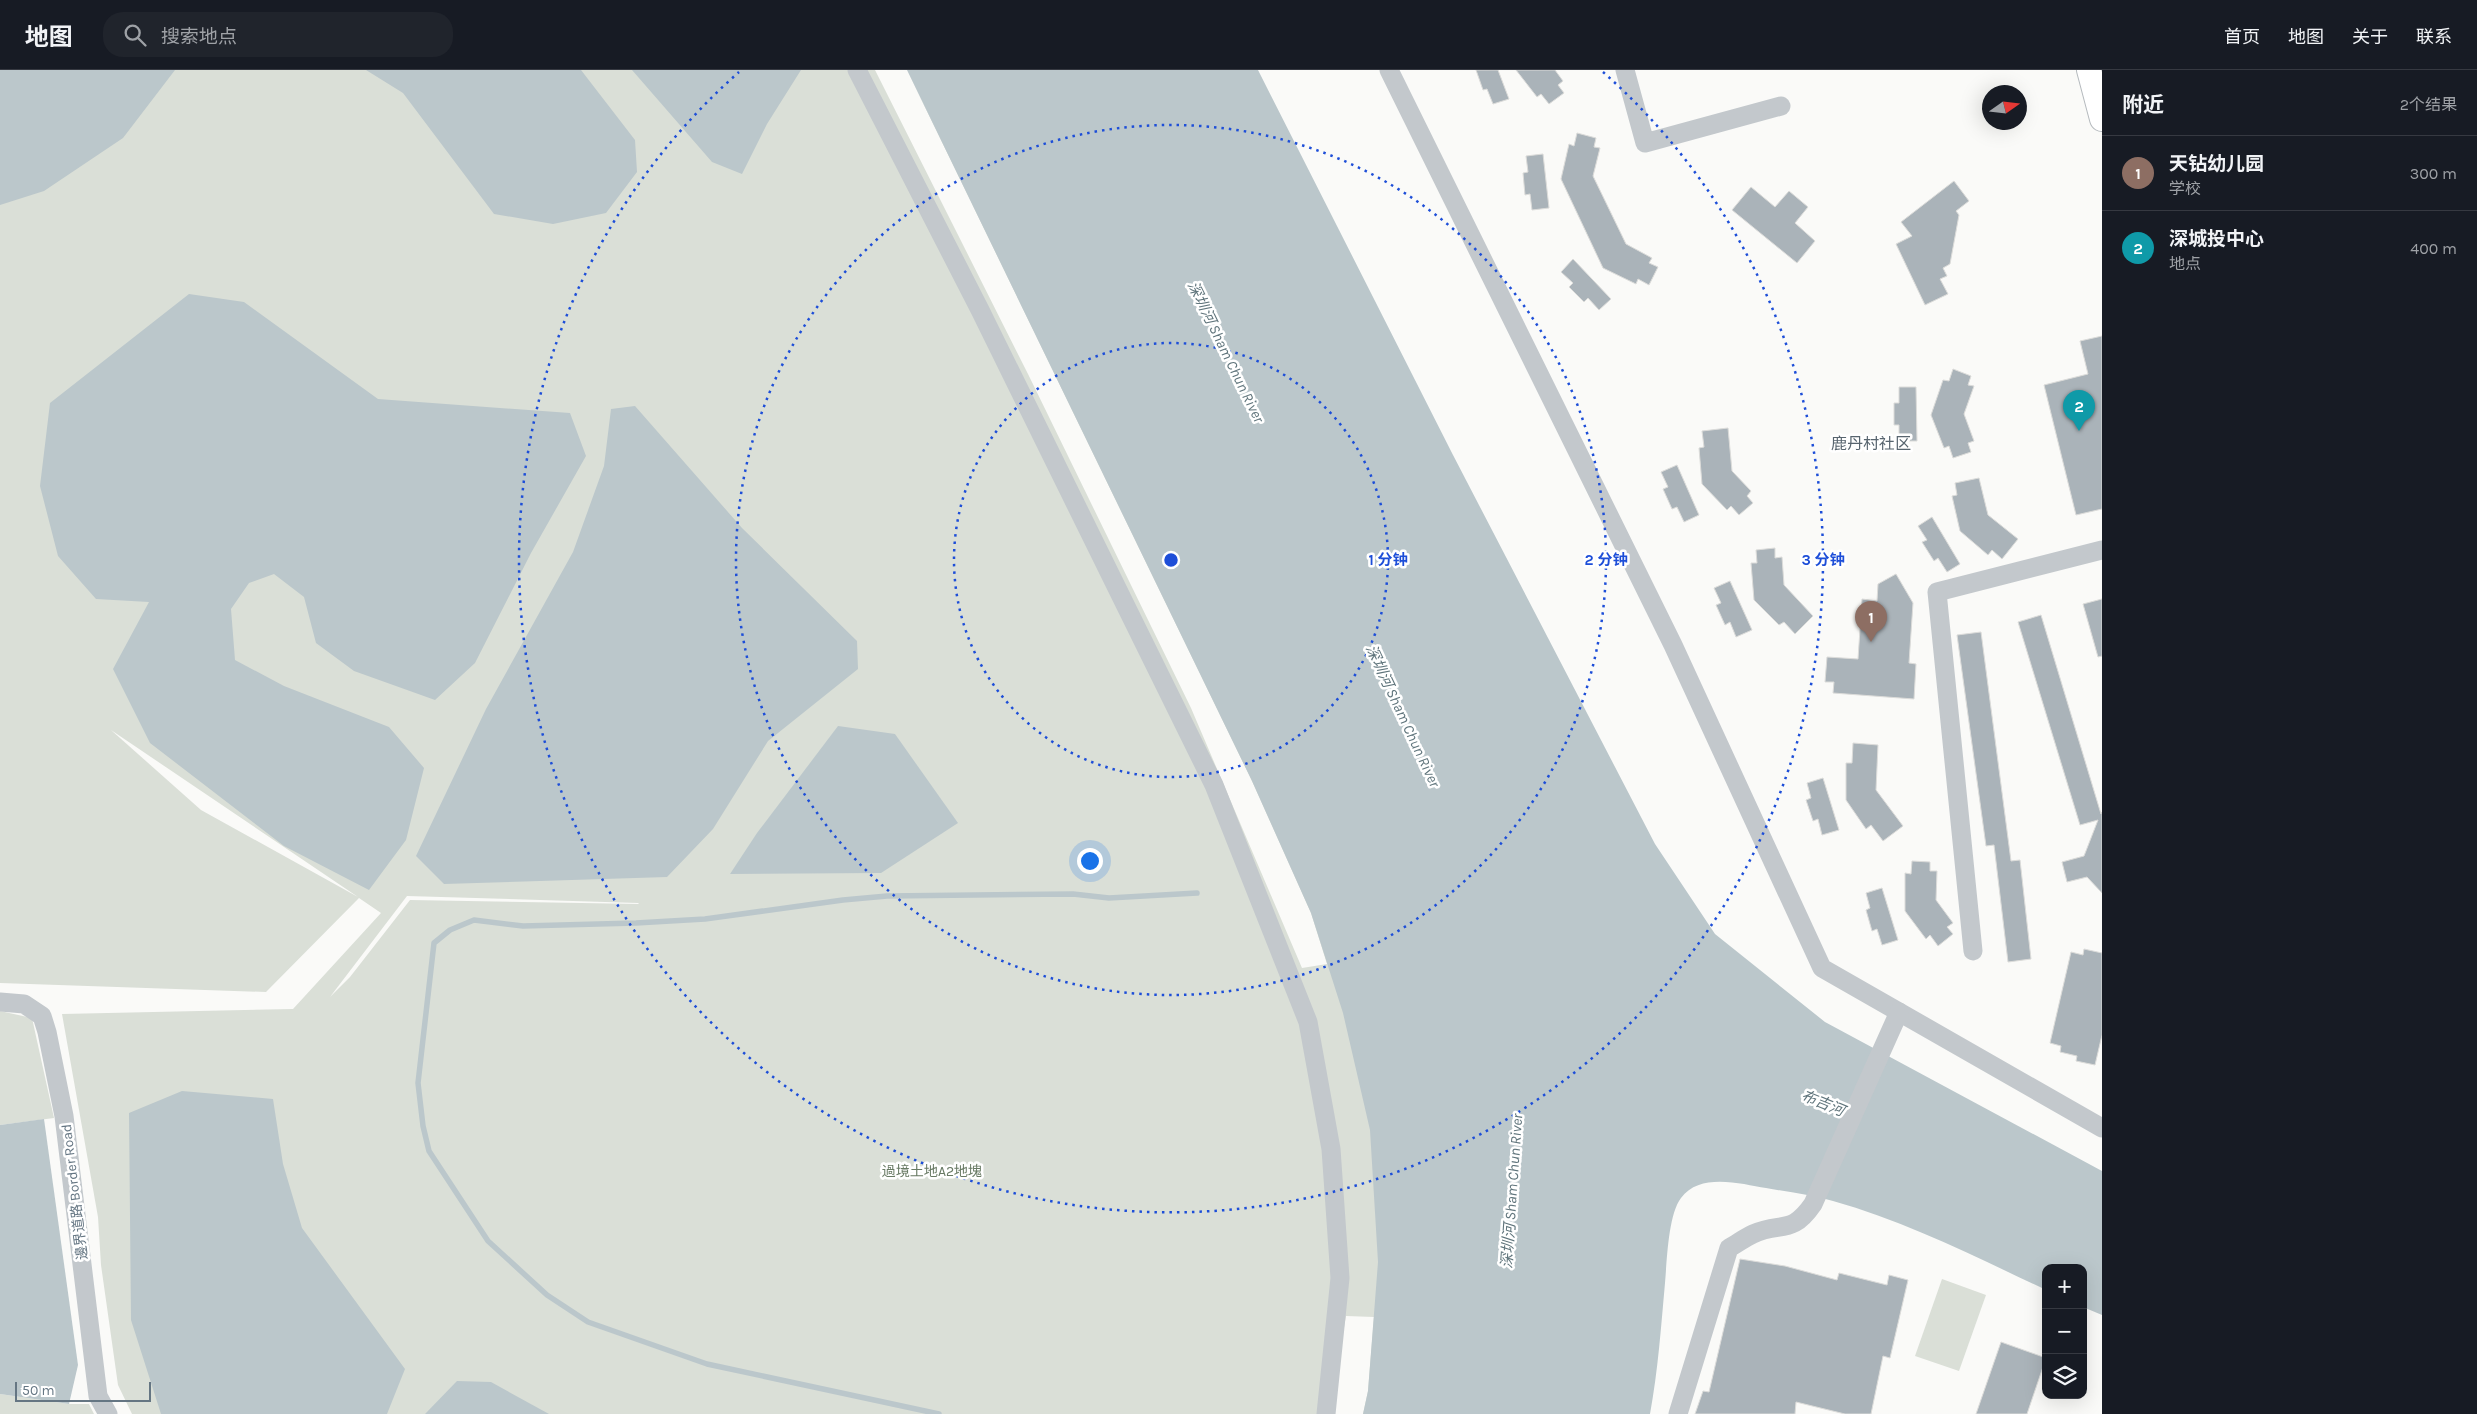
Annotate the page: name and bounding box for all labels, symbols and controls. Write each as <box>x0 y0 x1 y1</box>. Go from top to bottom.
search box <box>103 12 453 57</box>
icon: search <box>121 21 149 49</box>
text: 地图 <box>25 23 73 51</box>
text: 搜索地点 <box>161 26 237 48</box>
text: 首页 <box>2224 26 2260 48</box>
text: 地图 <box>2288 26 2324 48</box>
text: 关于 <box>2352 26 2388 48</box>
text: 联系 <box>2416 26 2452 48</box>
north arrow <box>1982 85 2027 130</box>
text: 附近 <box>2122 93 2164 117</box>
text: 2个结果 <box>2400 95 2457 114</box>
text: 天钻幼儿园 <box>2169 153 2264 175</box>
text: 1 <box>2135 164 2141 183</box>
text: 300 m <box>2410 164 2457 183</box>
text: 学校 <box>2169 179 2201 198</box>
text: 深城投中心 <box>2169 228 2264 250</box>
text: 2 <box>2133 239 2143 258</box>
text: 400 m <box>2410 239 2457 258</box>
text: 地点 <box>2169 254 2201 273</box>
water label: 深圳河 Sham Chun River <box>1184 278 1268 426</box>
pin: 2 <box>2063 390 2095 431</box>
district label: 鹿丹村社区 <box>1831 434 1911 453</box>
centre of rings <box>1162 551 1180 569</box>
text: 1 分钟 <box>1368 551 1408 569</box>
text: 2 分钟 <box>1585 551 1627 569</box>
text: 3 分钟 <box>1801 551 1845 569</box>
pin: 1 <box>1855 601 1887 642</box>
water label: 深圳河 Sham Chun River <box>1362 642 1444 791</box>
your location <box>1077 848 1103 874</box>
water label: 布吉河 <box>1799 1086 1850 1121</box>
water label: 深圳河 Sham Chun River <box>1498 1112 1526 1269</box>
street label: 邊界道路 Border Road <box>58 1123 91 1261</box>
park label: 過境土地A2地塊 <box>882 1163 982 1180</box>
map controls <box>2042 1264 2087 1399</box>
button: + <box>2042 1264 2087 1309</box>
button: − <box>2042 1309 2087 1354</box>
button: layers <box>2042 1354 2087 1399</box>
scale bar <box>15 1379 151 1402</box>
text: 50 m <box>22 1382 55 1399</box>

